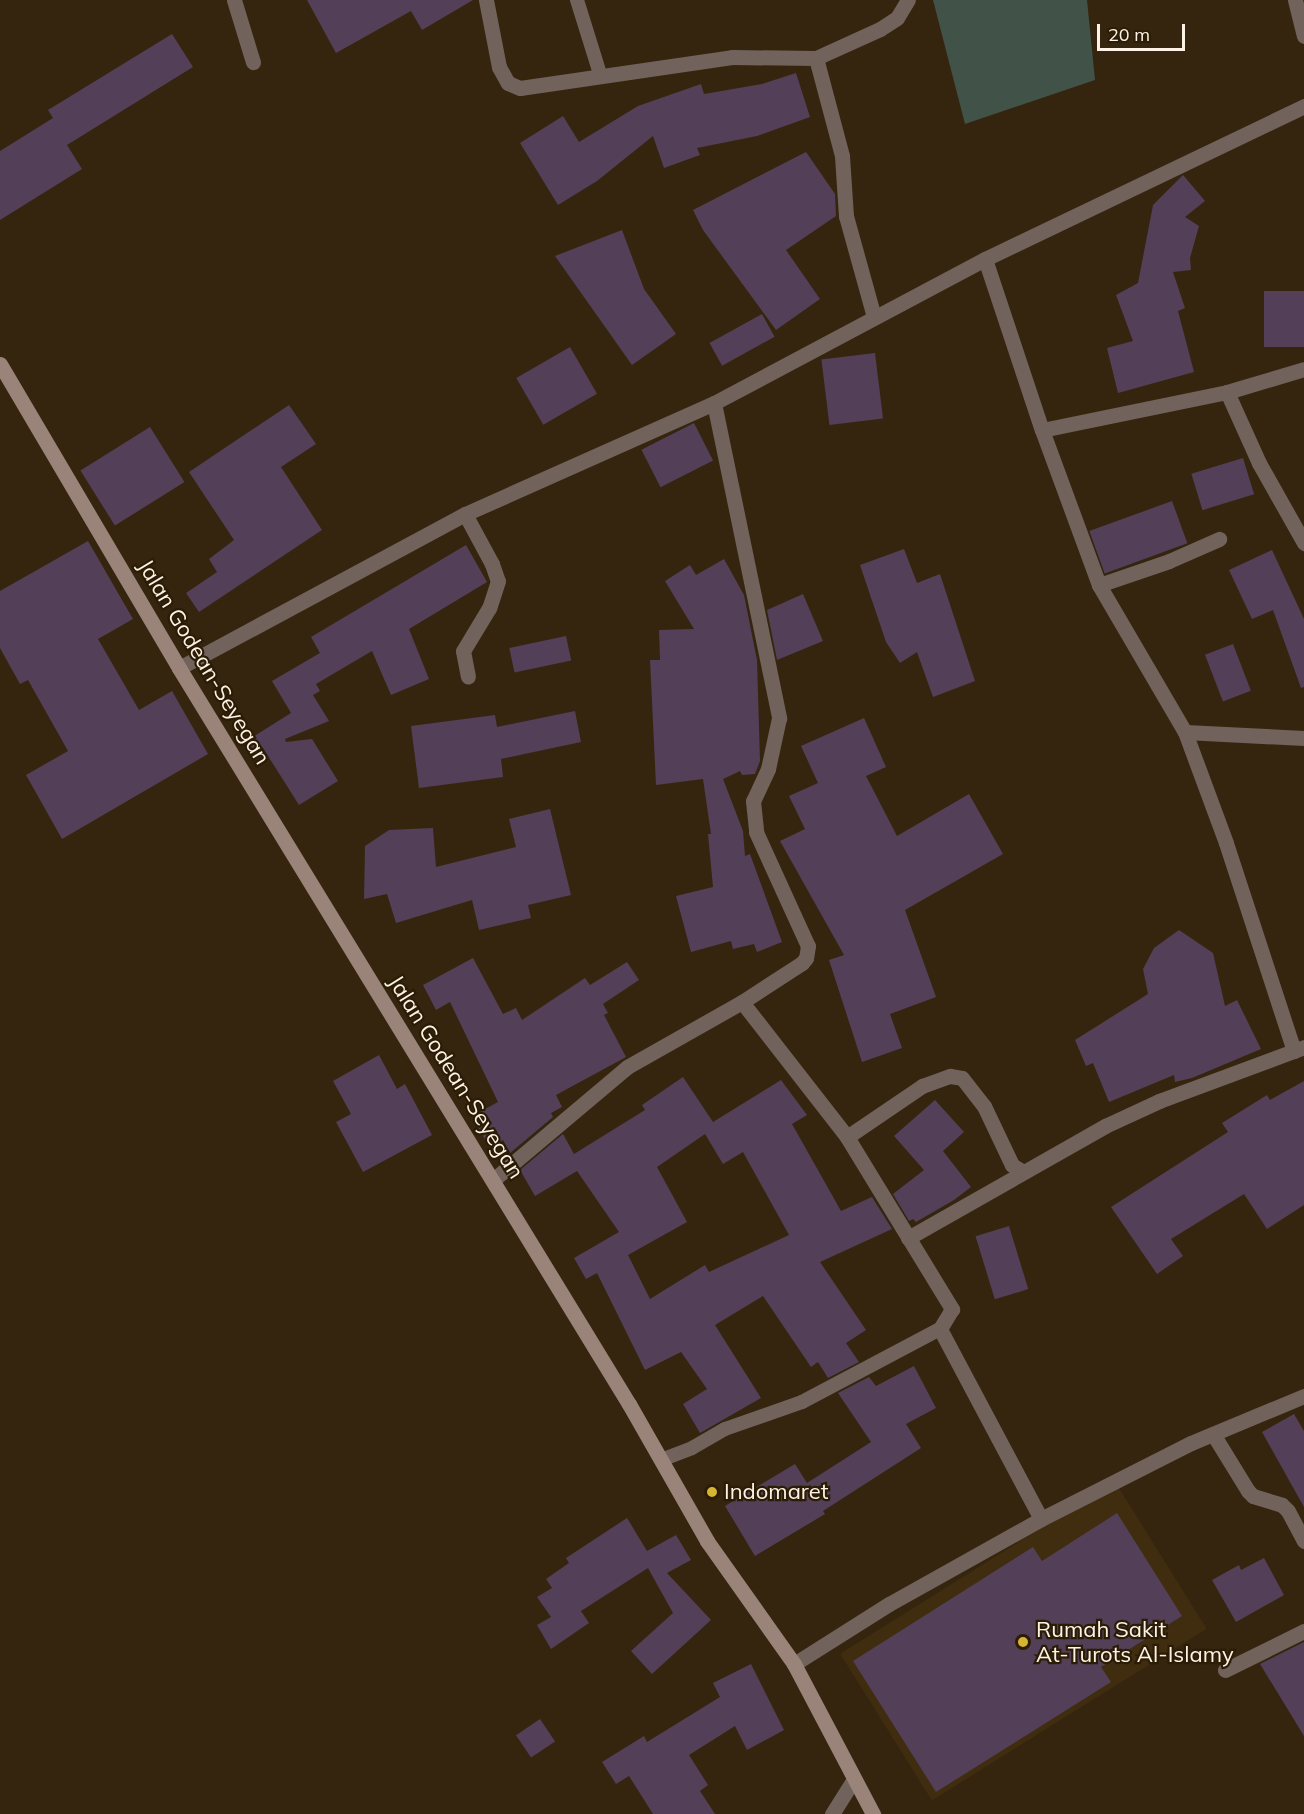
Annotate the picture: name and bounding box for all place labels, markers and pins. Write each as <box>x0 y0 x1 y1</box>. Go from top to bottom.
place label: Indomaret <box>724 1479 828 1505</box>
marker: Indomaret <box>705 1485 719 1499</box>
place label: Rumah Sakit At-Turots Al-Islamy <box>1036 1616 1234 1668</box>
marker: Rumah Sakit At-Turots Al-Islamy <box>1014 1633 1032 1651</box>

